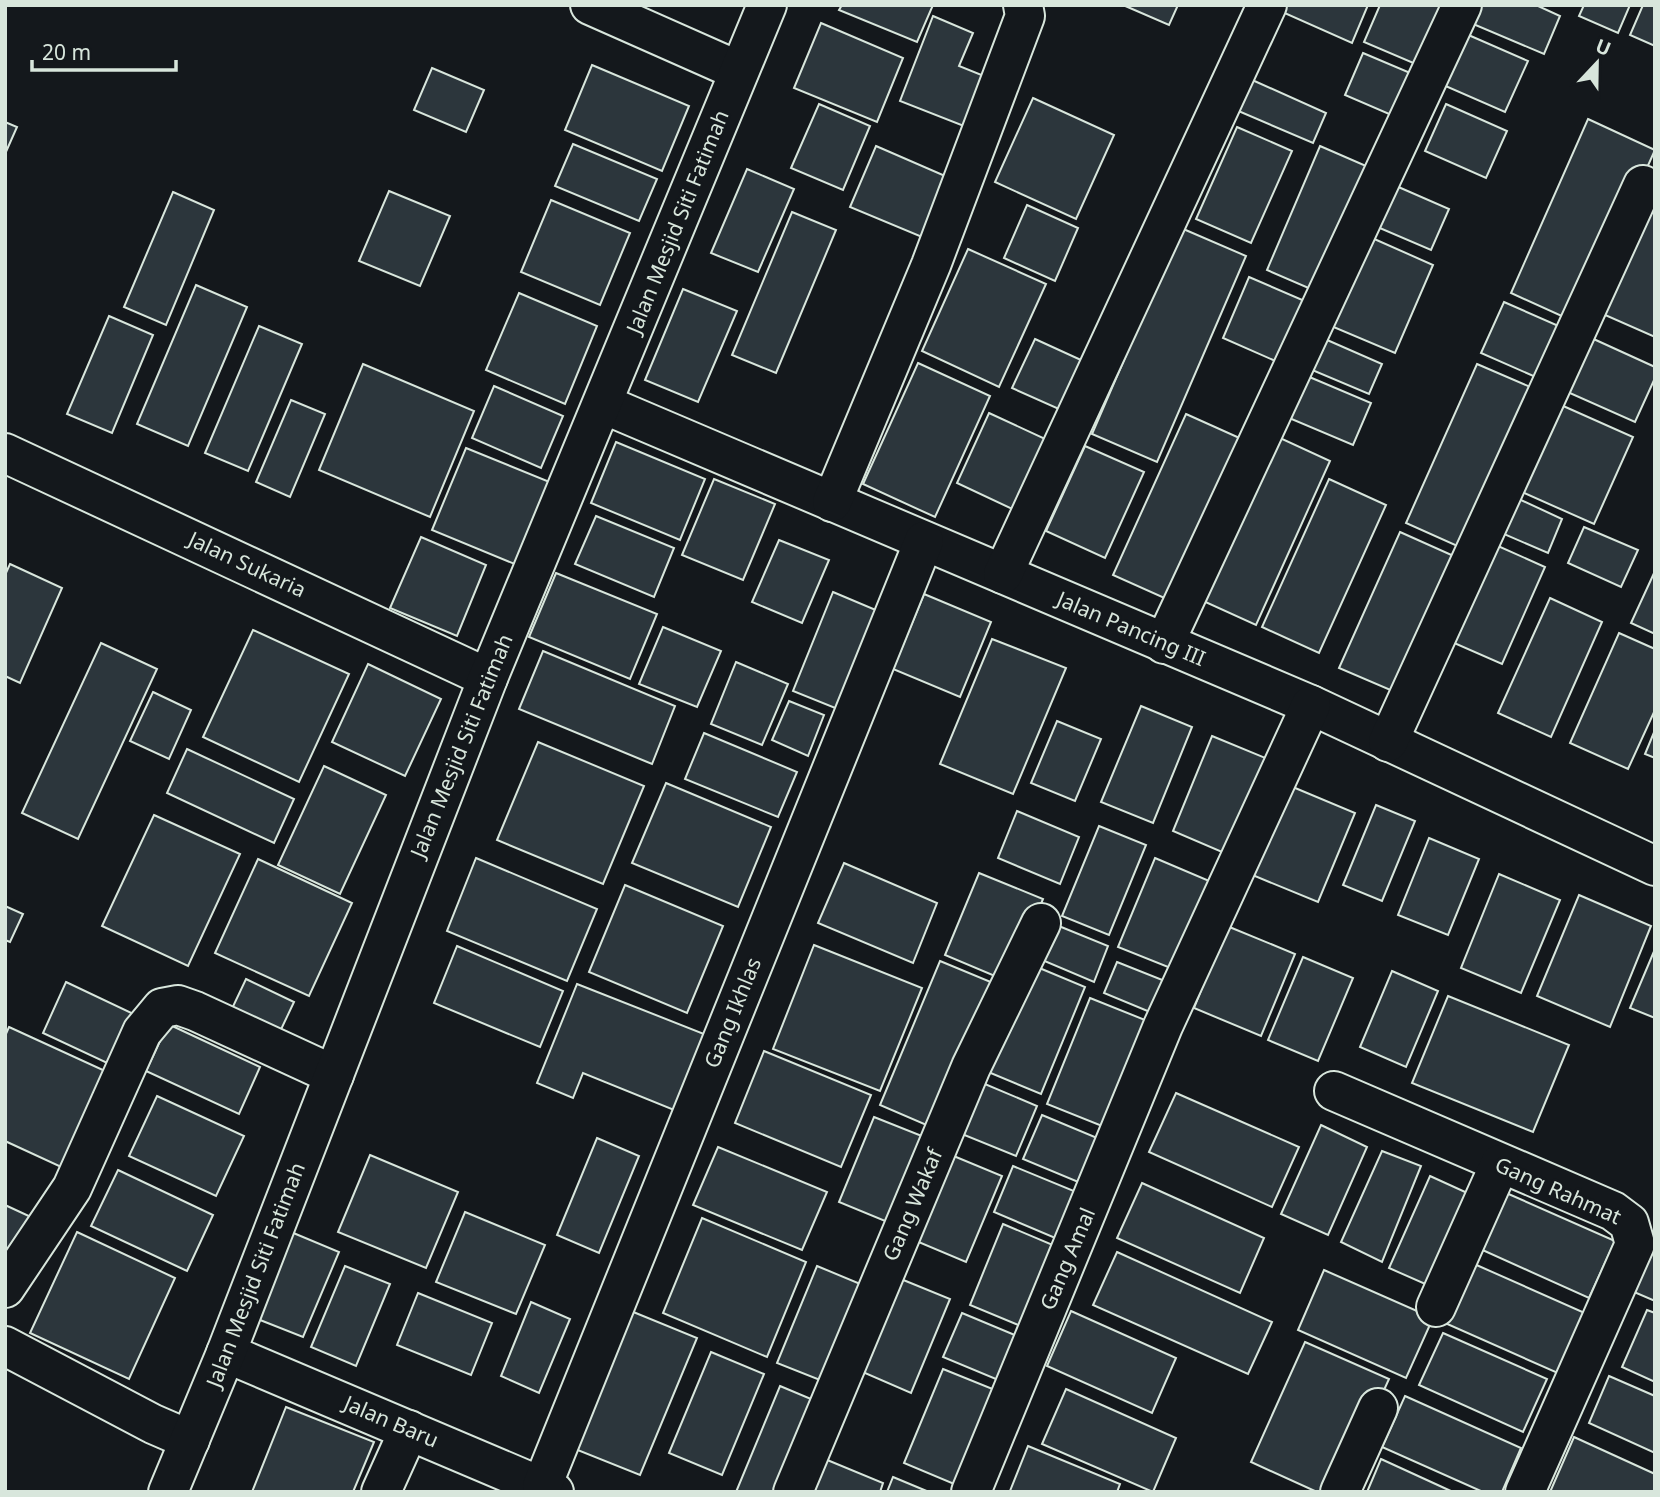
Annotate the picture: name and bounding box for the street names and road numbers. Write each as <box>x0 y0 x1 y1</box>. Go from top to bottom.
street label: Jalan Mesjid Siti Fatimah <box>619 106 735 339</box>
street label: Jalan Sukaria <box>182 524 311 604</box>
street label: Jalan Pancing III <box>1051 583 1210 672</box>
street label: Jalan Mesjid Siti Fatimah <box>403 630 519 863</box>
street label: Gang Ikhlas <box>697 953 767 1072</box>
street label: Gang Wakaf <box>876 1142 949 1265</box>
street label: Gang Rahmat <box>1491 1150 1626 1231</box>
street label: Jalan Mesjid Siti Fatimah <box>198 1158 311 1393</box>
street label: Gang Amal <box>1033 1203 1101 1314</box>
street label: Jalan Baru <box>338 1388 443 1454</box>

